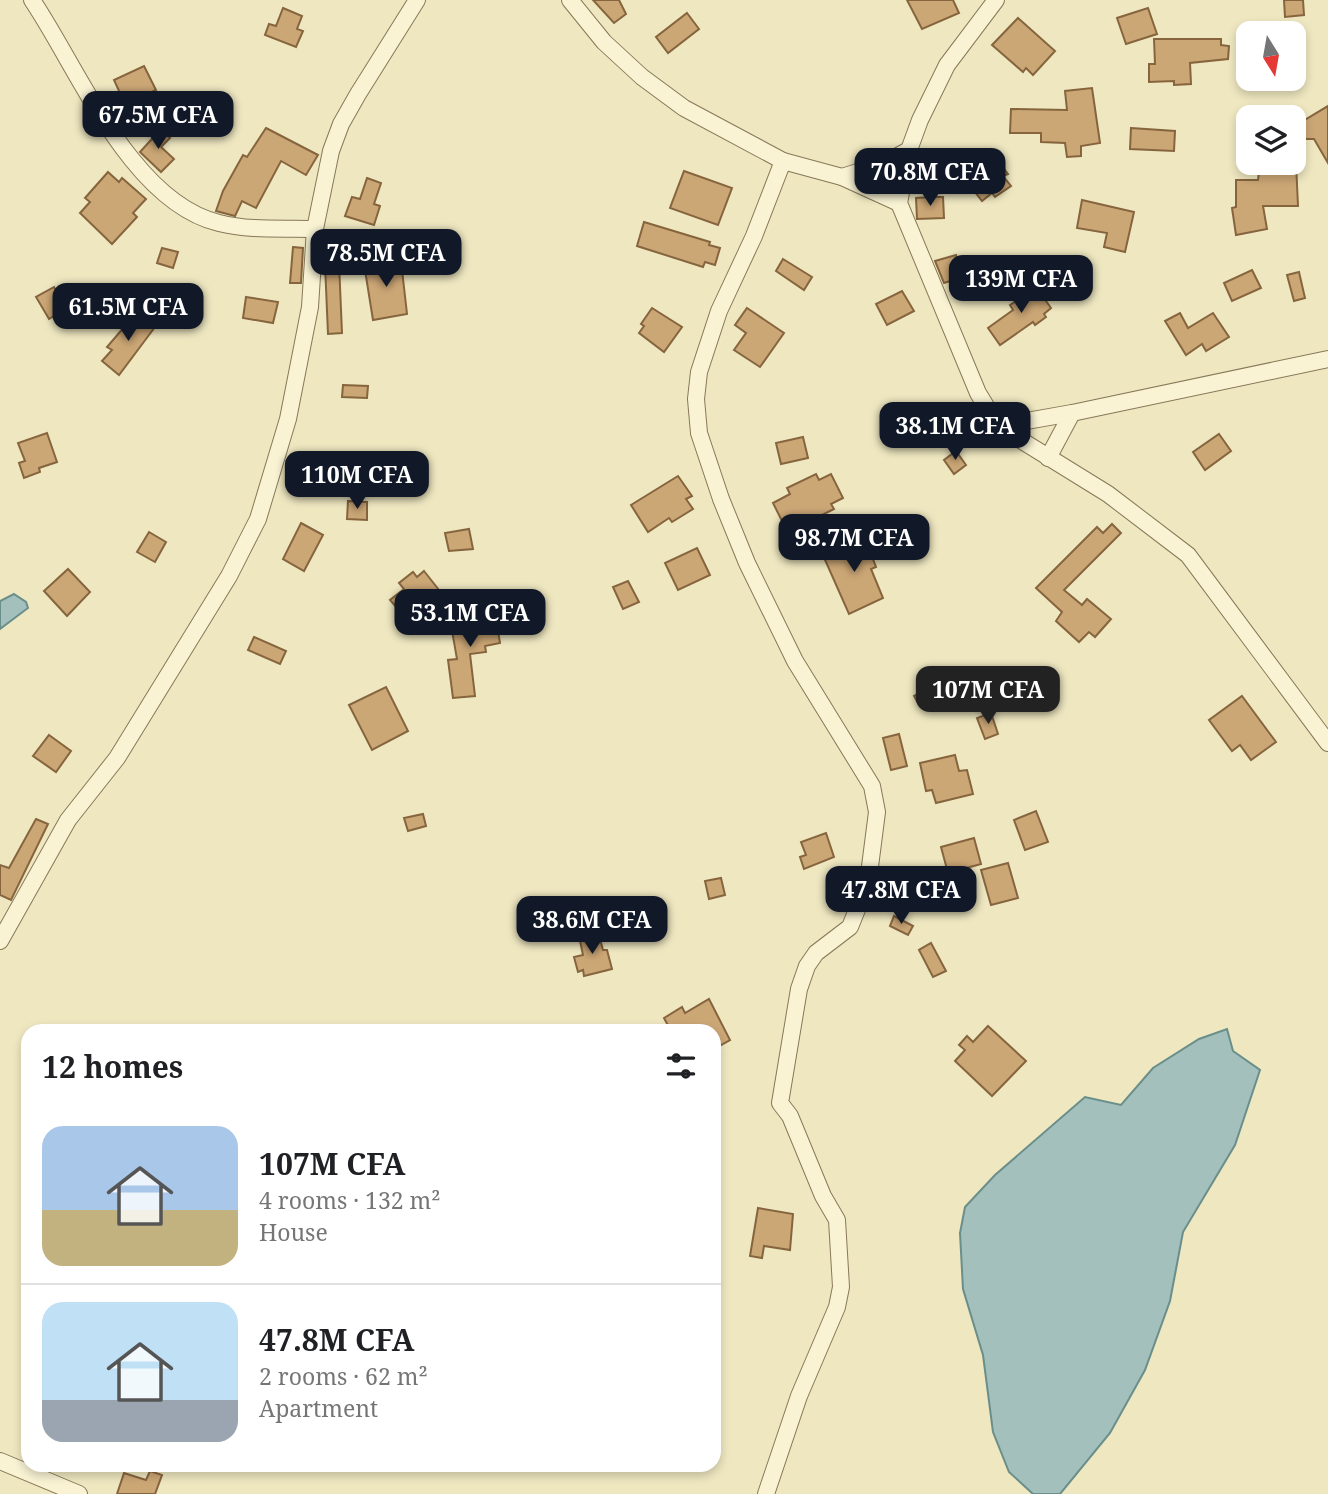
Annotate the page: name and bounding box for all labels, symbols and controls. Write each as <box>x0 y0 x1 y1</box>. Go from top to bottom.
north arrow <box>1236 21 1306 91</box>
map controls <box>1236 21 1306 175</box>
pin: 67.5M CFA <box>78 92 238 151</box>
text: 67.5M CFA <box>98 98 218 130</box>
button: layers <box>1236 105 1306 175</box>
pin: 70.8M CFA <box>850 148 1010 208</box>
text: 70.8M CFA <box>870 155 990 187</box>
pin: 78.5M CFA <box>306 230 466 289</box>
text: 78.5M CFA <box>326 236 446 268</box>
pin: 139M CFA <box>949 256 1093 315</box>
text: 139M CFA <box>965 262 1077 294</box>
pin: 61.5M CFA <box>48 284 208 343</box>
text: 61.5M CFA <box>68 290 188 322</box>
pin: 38.1M CFA <box>875 402 1035 462</box>
text: 38.1M CFA <box>895 409 1015 441</box>
pin: 110M CFA <box>285 452 429 511</box>
text: 110M CFA <box>301 458 413 490</box>
pin: 98.7M CFA <box>774 514 934 574</box>
text: 98.7M CFA <box>794 521 914 553</box>
pin: 53.1M CFA <box>390 590 550 649</box>
text: 53.1M CFA <box>410 596 530 628</box>
pin: 107M CFA <box>916 666 1060 726</box>
text: 107M CFA <box>932 673 1044 705</box>
pin: 47.8M CFA <box>821 866 981 926</box>
text: 47.8M CFA <box>841 873 961 905</box>
pin: 38.6M CFA <box>512 897 672 956</box>
text: 38.6M CFA <box>532 903 652 935</box>
text: 12 homes <box>42 1046 183 1087</box>
icon: filters <box>662 1047 700 1085</box>
text: 107M CFA <box>259 1143 405 1184</box>
icon: home <box>98 1154 182 1238</box>
text: 4 rooms · 132 m² <box>259 1184 441 1216</box>
text: House <box>259 1216 328 1248</box>
text: 47.8M CFA <box>259 1319 414 1360</box>
icon: home <box>98 1330 182 1414</box>
text: 2 rooms · 62 m² <box>259 1360 428 1392</box>
text: Apartment <box>259 1392 378 1424</box>

